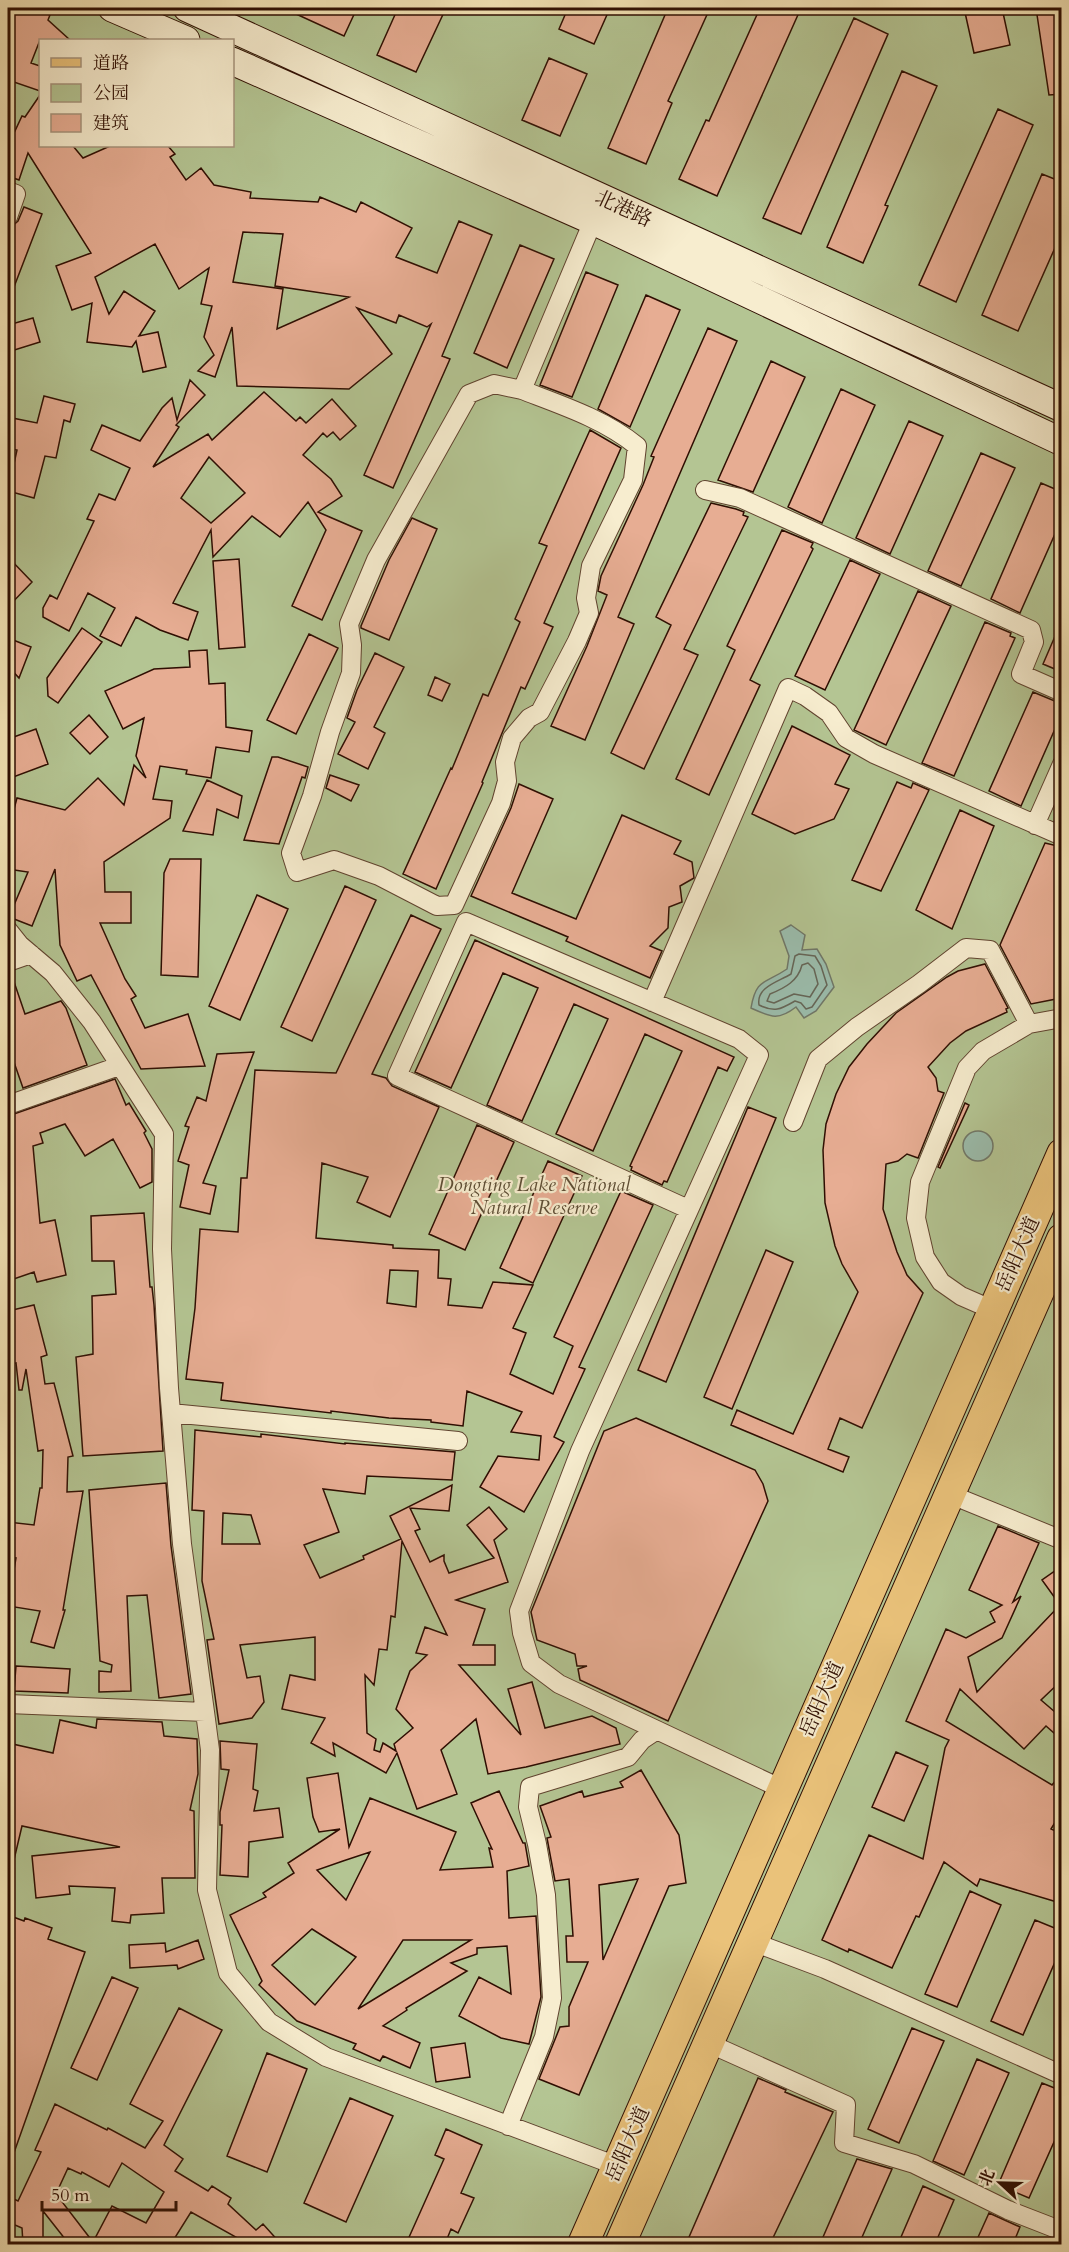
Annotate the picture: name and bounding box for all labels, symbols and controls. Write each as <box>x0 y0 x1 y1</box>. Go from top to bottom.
legend <box>39 39 234 147</box>
text: 道路 <box>93 51 129 76</box>
text: 公园 <box>93 81 129 106</box>
text: 建筑 <box>93 111 129 136</box>
street label: 北港路 <box>591 184 657 233</box>
park label: Dongting Lake National Natural Reserve <box>437 1171 631 1221</box>
street label: 岳阳大道 <box>989 1212 1046 1296</box>
street label: 岳阳大道 <box>793 1657 850 1741</box>
street label: 岳阳大道 <box>599 2102 656 2186</box>
north arrow <box>970 2153 1030 2213</box>
text: 北 <box>974 2166 1000 2189</box>
scale bar <box>42 2174 176 2212</box>
text: 50 m <box>51 2183 90 2208</box>

